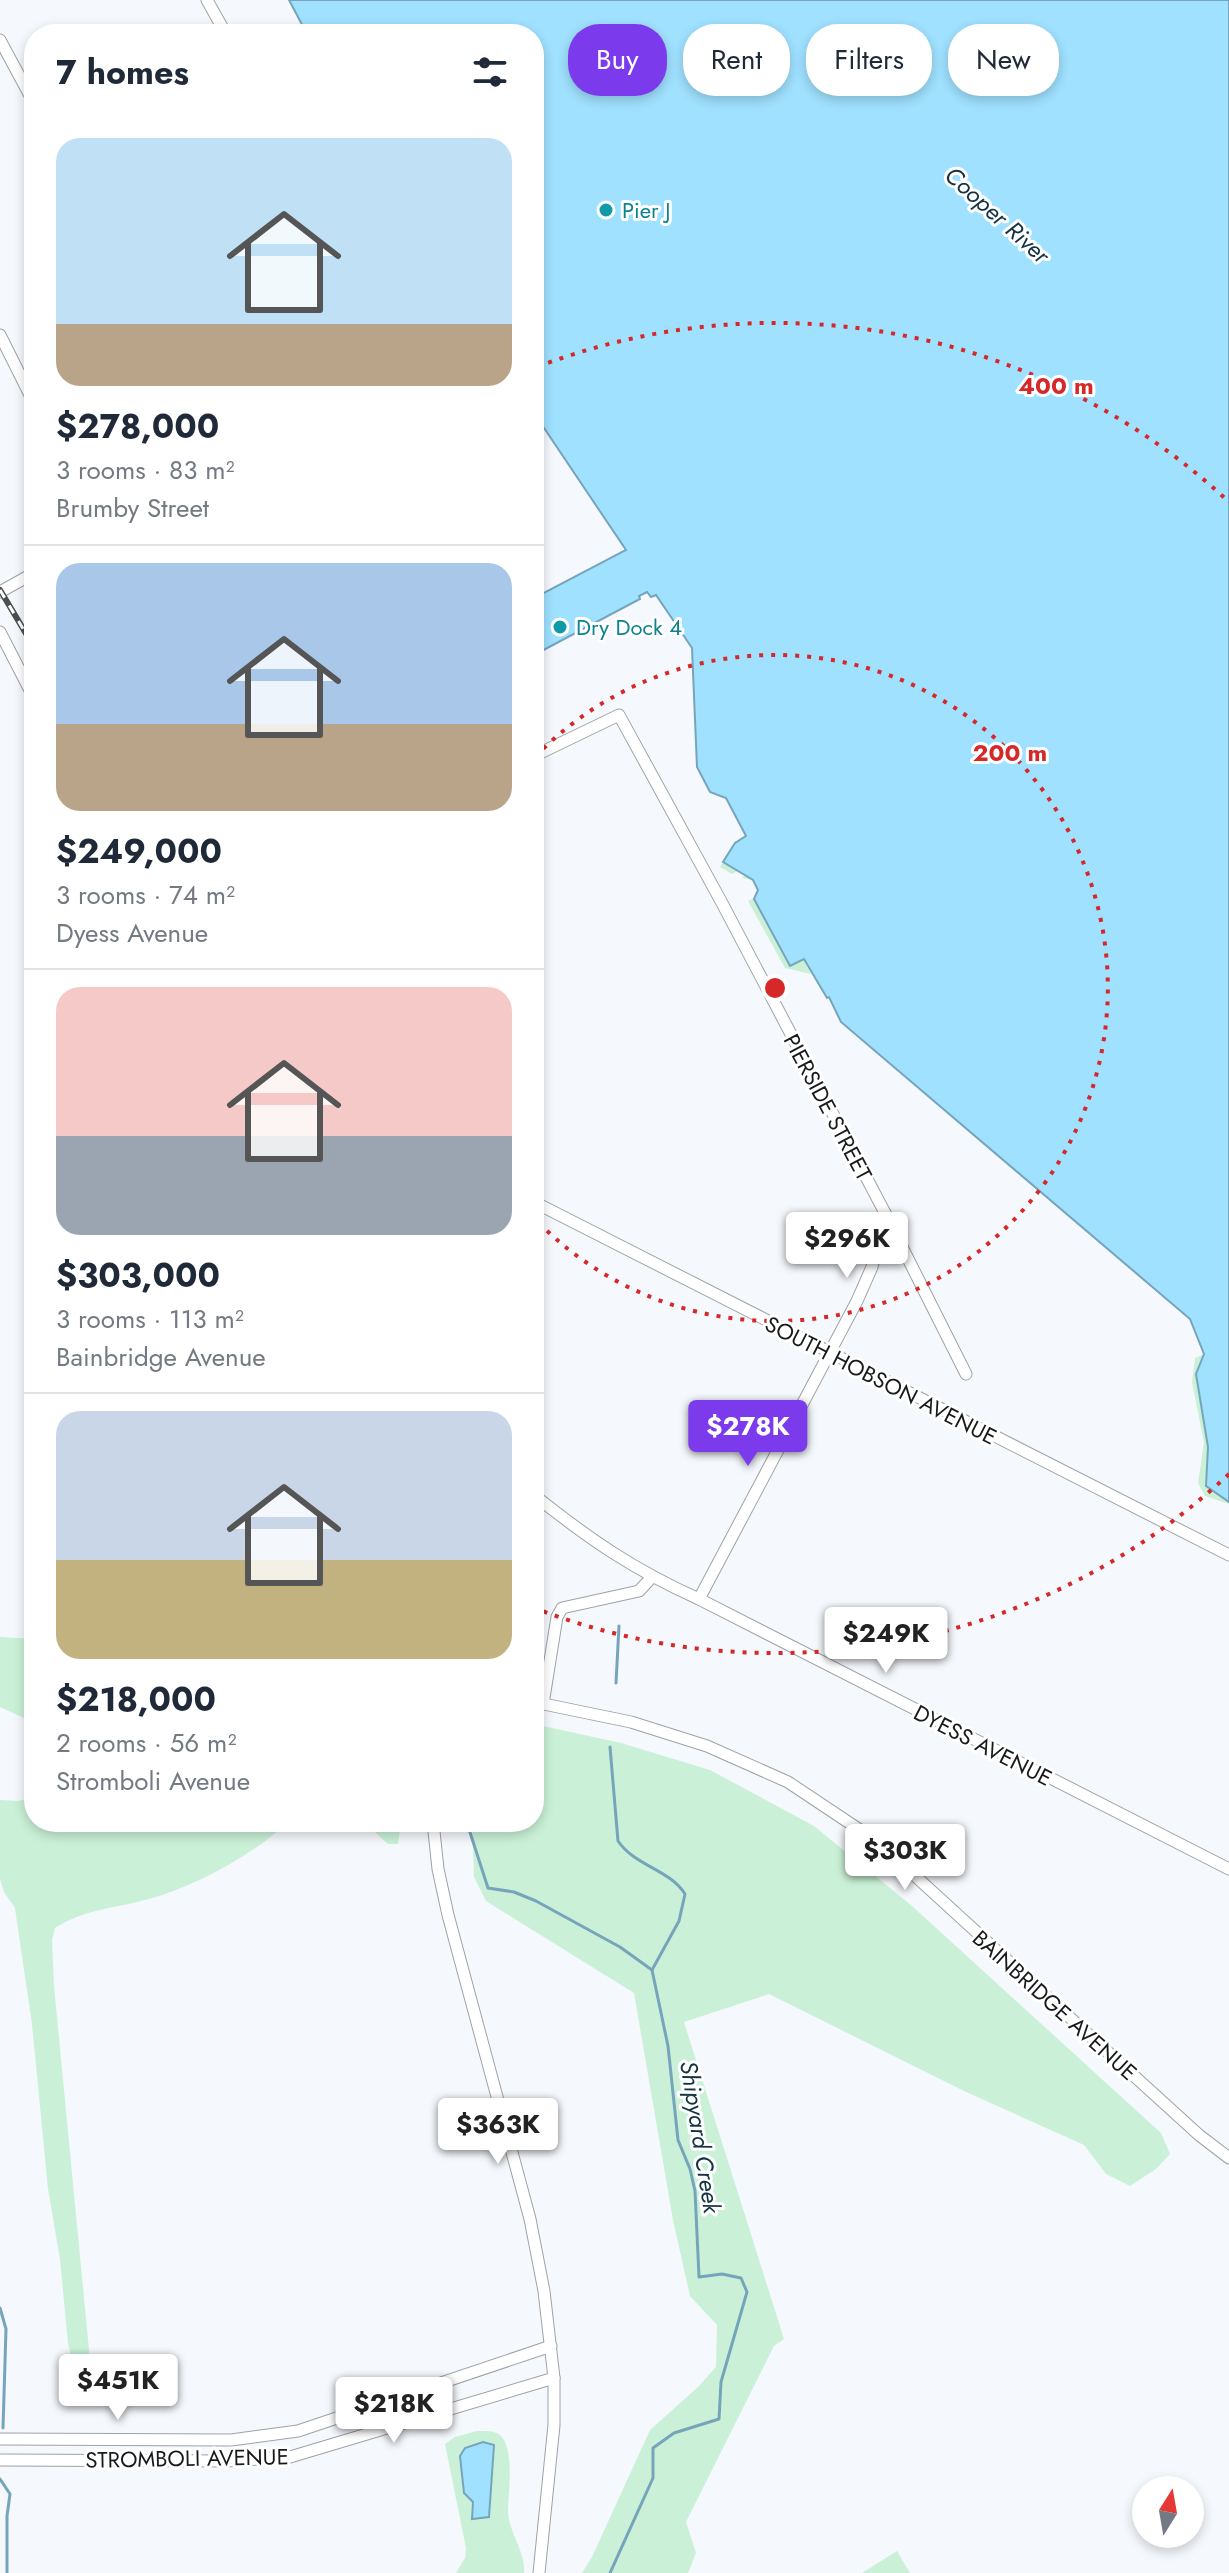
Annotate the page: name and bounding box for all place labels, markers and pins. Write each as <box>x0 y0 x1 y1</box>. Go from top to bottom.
place label: Pier J <box>622 194 671 226</box>
marker: Pier J <box>597 201 615 219</box>
place label: Dry Dock 4 <box>576 611 682 643</box>
marker: Dry Dock 4 <box>551 618 569 636</box>
centre of rings <box>761 974 789 1002</box>
pin: $296K <box>791 1212 903 1280</box>
pin: $278K <box>692 1400 804 1468</box>
pin: $249K <box>830 1607 942 1675</box>
pin: $303K <box>849 1824 961 1892</box>
pin: $363K <box>442 2098 554 2166</box>
pin: $451K <box>62 2354 174 2422</box>
pin: $218K <box>338 2377 450 2445</box>

